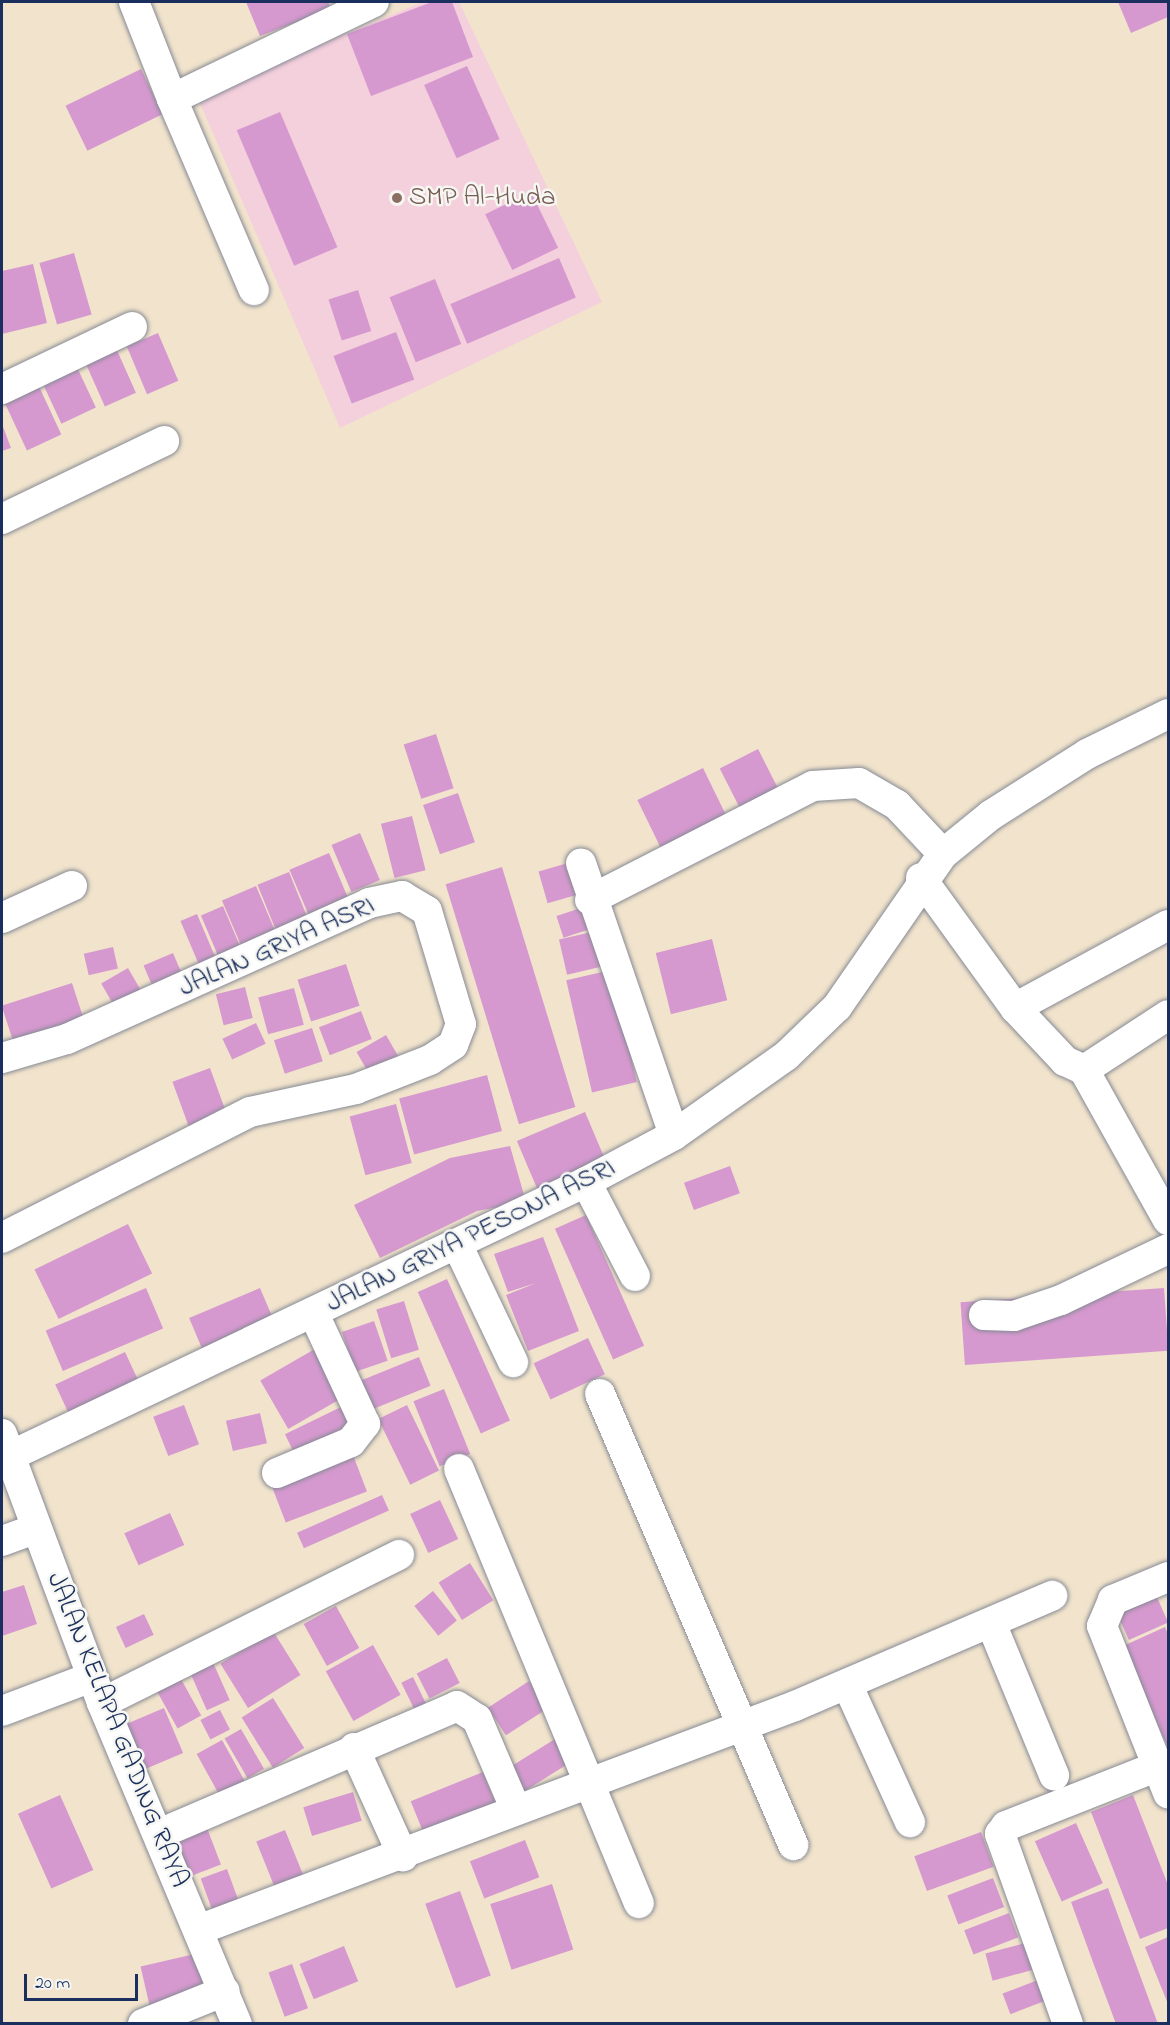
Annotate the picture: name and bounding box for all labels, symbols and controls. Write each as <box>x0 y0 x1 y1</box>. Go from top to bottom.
place label: SMP Al-Huda <box>409 182 556 214</box>
marker: SMP Al-Huda <box>390 191 404 205</box>
street label: JALAN GRIYA ASRI <box>174 889 380 1005</box>
street label: JALAN GRIYA PESONA ASRI <box>321 1152 621 1320</box>
street label: JALAN KELAPA GADING RAYA <box>39 1568 195 1892</box>
scale bar <box>27 1962 141 2000</box>
text: 20 m <box>35 1971 70 1997</box>

